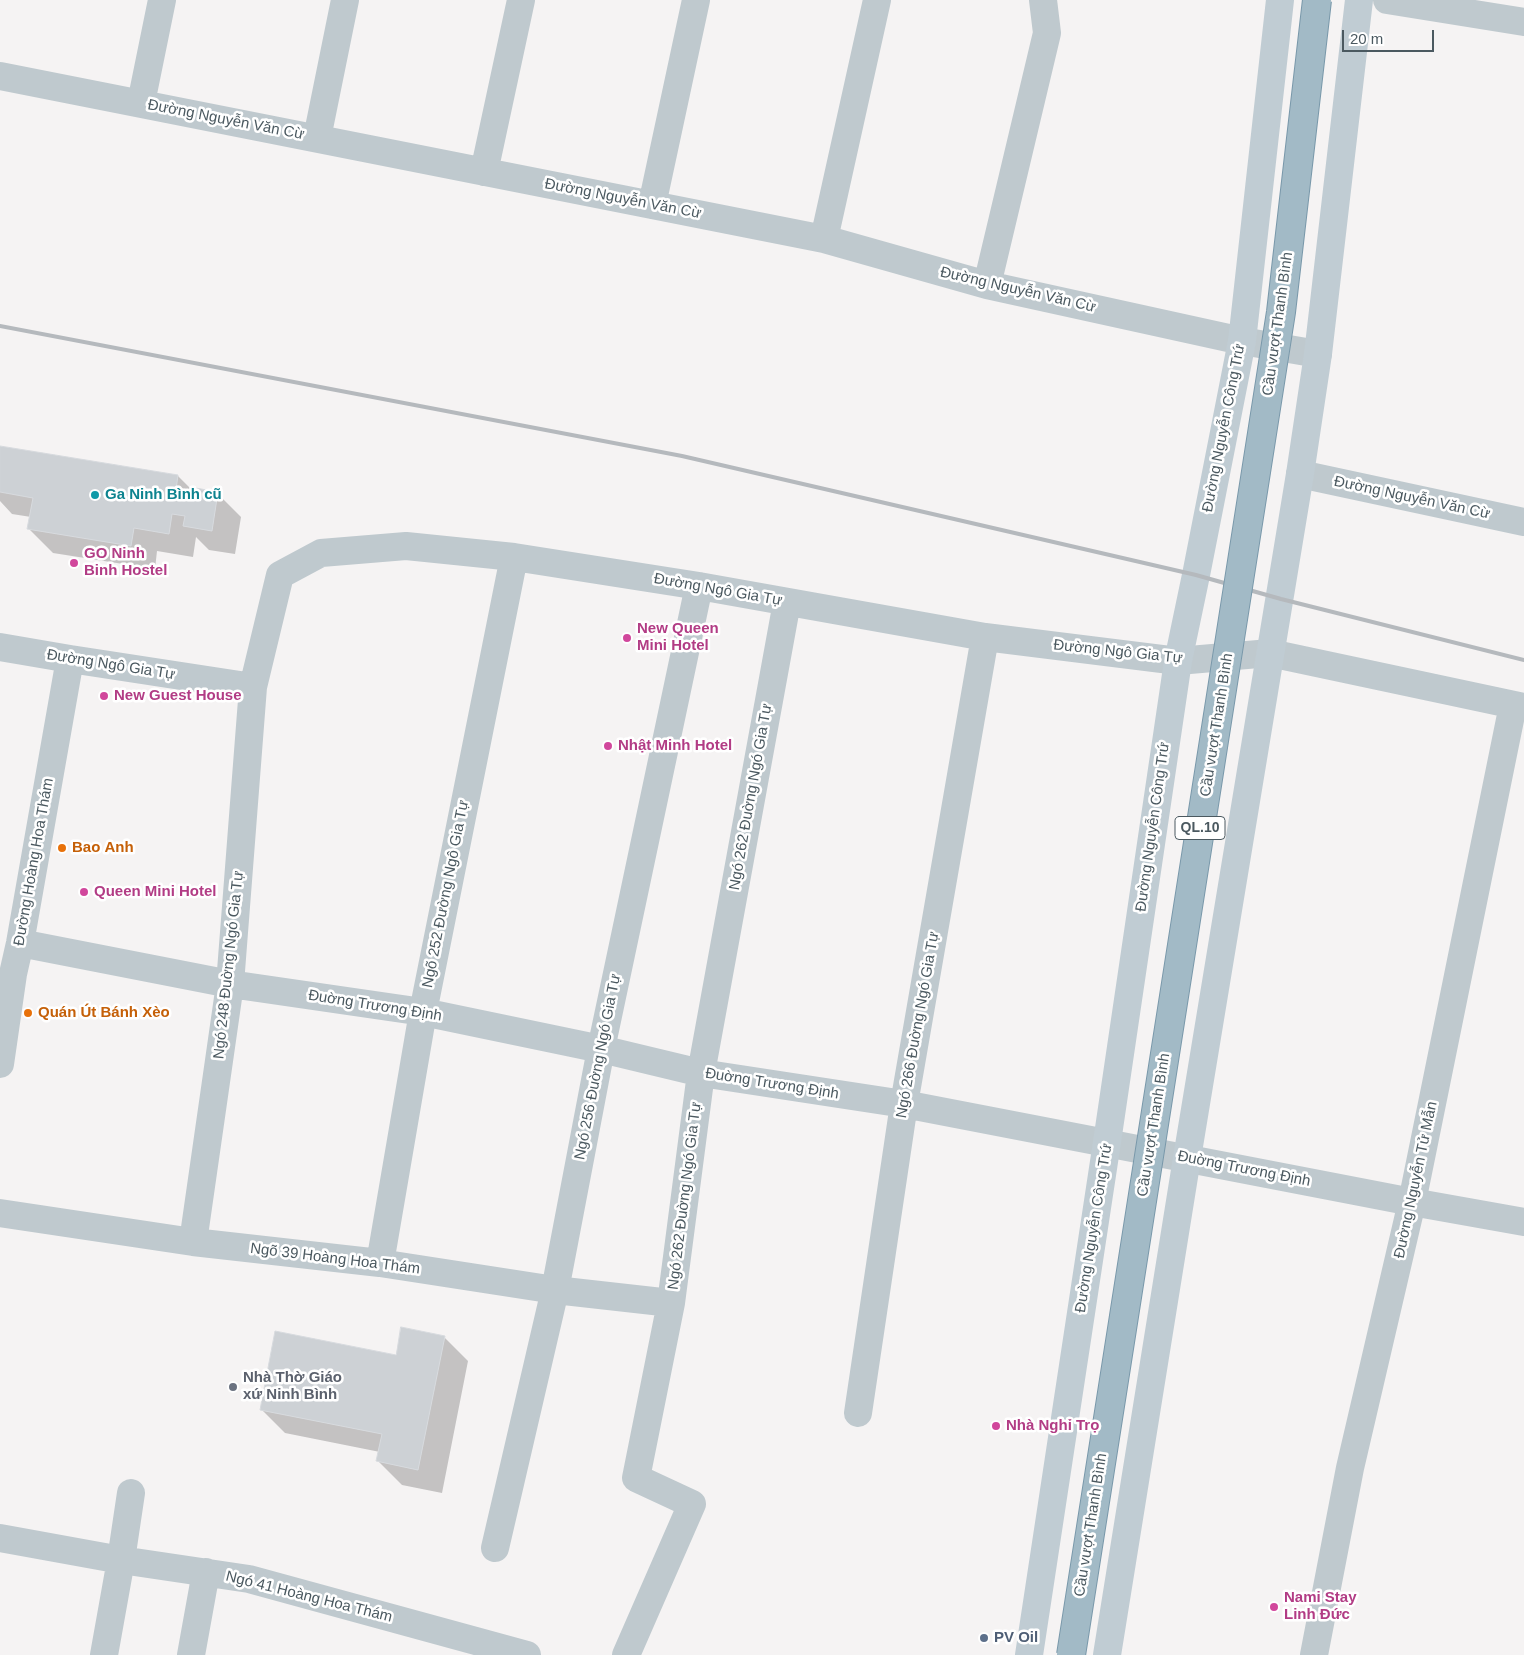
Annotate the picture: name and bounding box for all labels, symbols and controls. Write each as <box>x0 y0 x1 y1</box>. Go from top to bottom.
scale bar <box>1344 20 1436 52</box>
text: 20 m <box>1350 30 1383 47</box>
street label: Đường Nguyễn Văn Cừ <box>146 96 306 144</box>
street label: Đường Nguyễn Văn Cừ <box>543 175 703 223</box>
street label: Cầu vượt Thanh Bình <box>1259 251 1297 397</box>
street label: Đường Nguyễn Văn Cừ <box>938 263 1098 317</box>
street label: Đường Nguyễn Công Trứ <box>1199 342 1249 514</box>
street label: Đường Nguyễn Văn Cừ <box>1332 473 1492 523</box>
place label: Ga Ninh Bình cũ <box>105 486 222 504</box>
marker: Ga Ninh Bình cũ <box>89 489 101 501</box>
place label: GO Ninh Binh Hostel <box>84 545 167 580</box>
marker: GO Ninh Binh Hostel <box>68 557 80 569</box>
street label: Đường Ngô Gia Tự <box>652 570 784 610</box>
place label: New Queen Mini Hotel <box>637 620 719 655</box>
marker: New Queen Mini Hotel <box>621 632 633 644</box>
street label: Đường Ngô Gia Tự <box>1052 636 1184 668</box>
street label: Đường Ngô Gia Tự <box>45 646 177 684</box>
street label: Cầu vượt Thanh Bình <box>1197 652 1237 798</box>
place label: New Guest House <box>114 687 242 705</box>
marker: New Guest House <box>98 690 110 702</box>
street label: Ngó 262 Đuờng Ngó Gia Tự <box>726 702 776 892</box>
place label: Nhật Minh Hotel <box>618 737 732 755</box>
marker: Nhật Minh Hotel <box>602 740 614 752</box>
street label: Đường Nguyễn Công Trứ <box>1132 741 1174 913</box>
street label: Đường Hoàng Hoa Thám <box>10 777 58 947</box>
street label: Ngõ 252 Đường Ngô Gia Tự <box>419 799 473 989</box>
road number: QL.10 <box>1175 816 1225 840</box>
place label: Bao Anh <box>72 839 134 857</box>
marker: Bao Anh <box>56 842 68 854</box>
street label: Ngó 248 Đuờng Ngó Gia Tự <box>210 870 248 1060</box>
place label: Queen Mini Hotel <box>94 883 217 901</box>
marker: Queen Mini Hotel <box>78 886 90 898</box>
street label: Ngó 266 Đuờng Ngó Gia Tự <box>893 930 943 1120</box>
street label: Ngó 256 Đuờng Ngó Gia Tự <box>571 972 625 1162</box>
street label: Đuờng Trương Định <box>307 987 443 1025</box>
place label: Quán Út Bánh Xèo <box>38 1004 170 1022</box>
marker: Quán Út Bánh Xèo <box>22 1007 34 1019</box>
street label: Cầu vượt Thanh Bình <box>1134 1052 1174 1198</box>
street label: Đuờng Trương Định <box>704 1065 840 1103</box>
street label: Đường Nguyễn Tử Mẫn <box>1391 1100 1441 1260</box>
street label: Ngó 262 Đuờng Ngó Gia Tự <box>665 1101 705 1291</box>
street label: Đường Nguyễn Công Trứ <box>1072 1142 1116 1314</box>
street label: Đuờng Trương Định <box>1176 1147 1312 1191</box>
street label: Ngõ 39 Hoàng Hoa Thám <box>249 1240 421 1278</box>
place label: Nhà Thờ Giáo xứ Ninh Bình <box>243 1369 342 1404</box>
marker: Nhà Thờ Giáo xứ Ninh Bình <box>227 1381 239 1393</box>
place label: Nhà Nghỉ Trọ <box>1006 1417 1099 1435</box>
marker: Nhà Nghỉ Trọ <box>990 1420 1002 1432</box>
street label: Cầu vượt Thanh Bình <box>1071 1452 1111 1598</box>
street label: Ngó 41 Hoàng Hoa Thám <box>224 1568 394 1626</box>
place label: Nami Stay Linh Đức <box>1284 1589 1357 1624</box>
marker: Nami Stay Linh Đức <box>1268 1601 1280 1613</box>
place label: PV Oil <box>994 1629 1038 1647</box>
marker: PV Oil <box>978 1632 990 1644</box>

